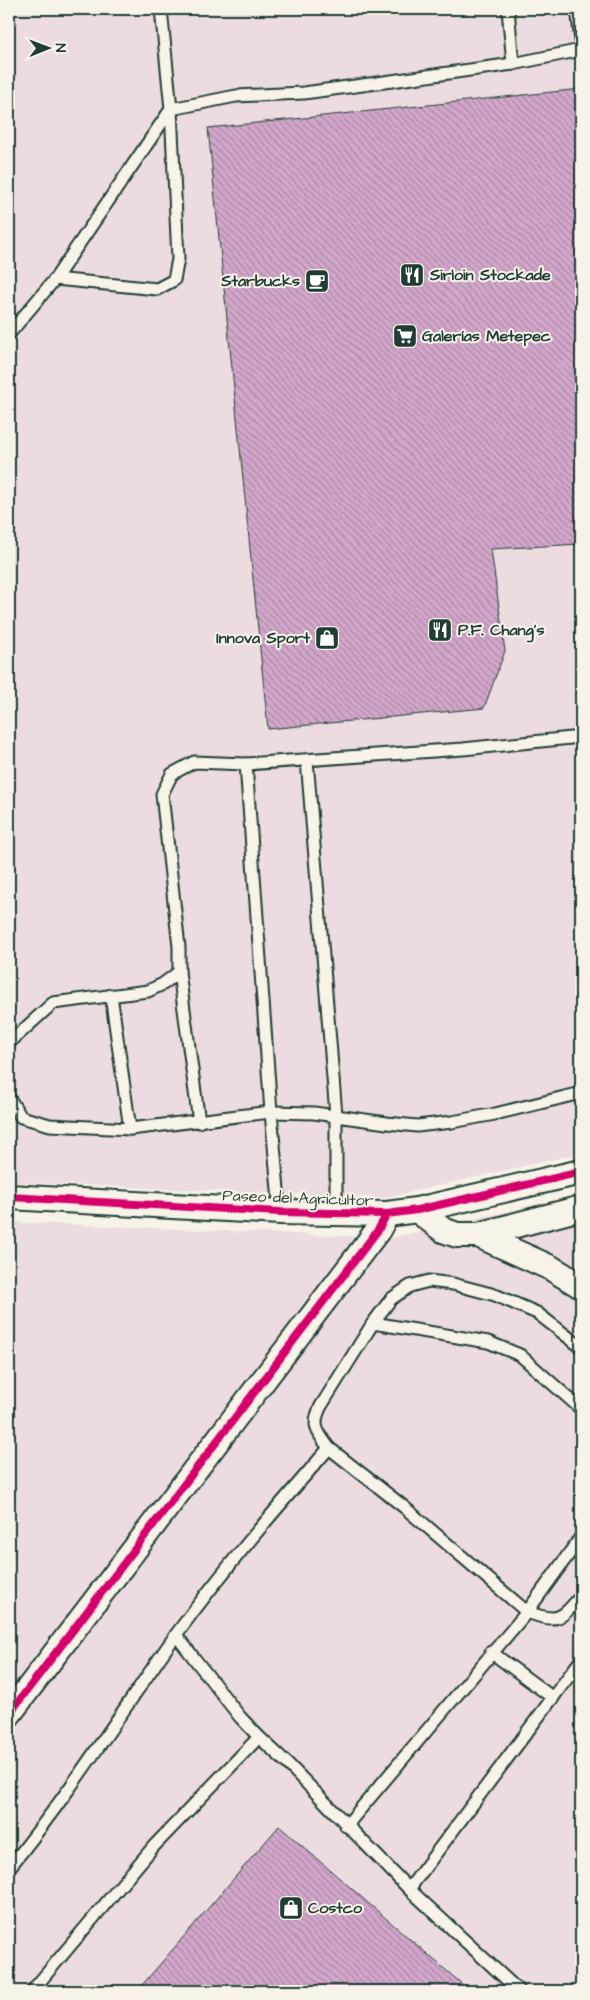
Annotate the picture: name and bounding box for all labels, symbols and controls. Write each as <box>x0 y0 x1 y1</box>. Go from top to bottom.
north arrow <box>22 22 72 72</box>
text: N <box>50 43 70 53</box>
restaurant icon: Sirloin Stockade <box>399 262 425 288</box>
place label: Sirloin Stockade <box>429 264 551 286</box>
cafe icon: Starbucks <box>304 268 330 294</box>
place label: Starbucks <box>220 270 300 292</box>
supermarket icon: Galerías Metepec <box>392 323 418 349</box>
place label: Galerías Metepec <box>422 325 552 347</box>
restaurant icon: P.F. Chang's <box>427 617 453 643</box>
place label: P.F. Chang's <box>458 619 544 643</box>
shop icon: Innova Sport <box>314 625 340 651</box>
place label: Innova Sport <box>216 627 311 649</box>
street label: Paseo del Agricultor <box>222 1184 374 1213</box>
shop icon: Costco <box>278 1895 304 1921</box>
place label: Costco <box>308 1897 363 1919</box>

